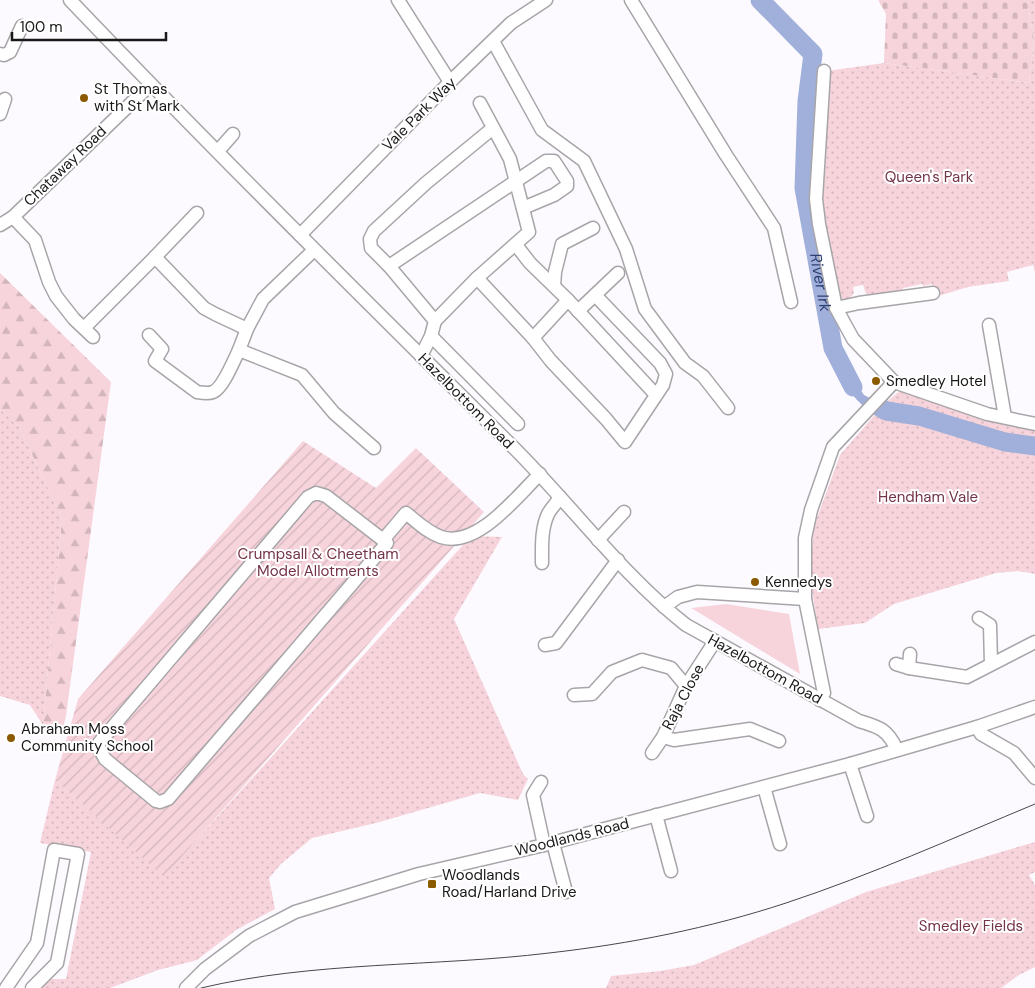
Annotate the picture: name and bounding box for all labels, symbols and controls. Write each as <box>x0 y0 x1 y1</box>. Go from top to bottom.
scale bar <box>12 10 166 42</box>
text: 100 m <box>20 17 63 37</box>
street label: Vale Park Way <box>378 72 461 155</box>
place label: St Thomas with St Mark <box>94 79 180 116</box>
marker: St Thomas with St Mark <box>78 92 90 104</box>
street label: Chataway Road <box>19 121 111 211</box>
park label: Queen's Park <box>885 167 974 187</box>
water label: River Irk <box>805 251 837 314</box>
street label: Hazelbottom Road <box>414 349 518 453</box>
place label: Smedley Hotel <box>886 371 986 391</box>
marker: Smedley Hotel <box>870 375 882 387</box>
park label: Hendham Vale <box>878 487 978 507</box>
park label: Crumpsall & Cheetham Model Allotments <box>237 544 399 581</box>
place label: Kennedys <box>765 572 832 592</box>
marker: Kennedys <box>749 576 761 588</box>
street label: Hazelbottom Road <box>704 629 826 709</box>
street label: Raja Close <box>657 661 709 733</box>
place label: Abraham Moss Community School <box>21 719 153 756</box>
marker: Abraham Moss Community School <box>5 732 17 744</box>
street label: Woodlands Road <box>513 813 631 861</box>
place label: Woodlands Road/Harland Drive <box>442 865 577 902</box>
marker: Woodlands Road/Harland Drive <box>426 878 438 890</box>
park label: Smedley Fields <box>919 916 1023 936</box>

